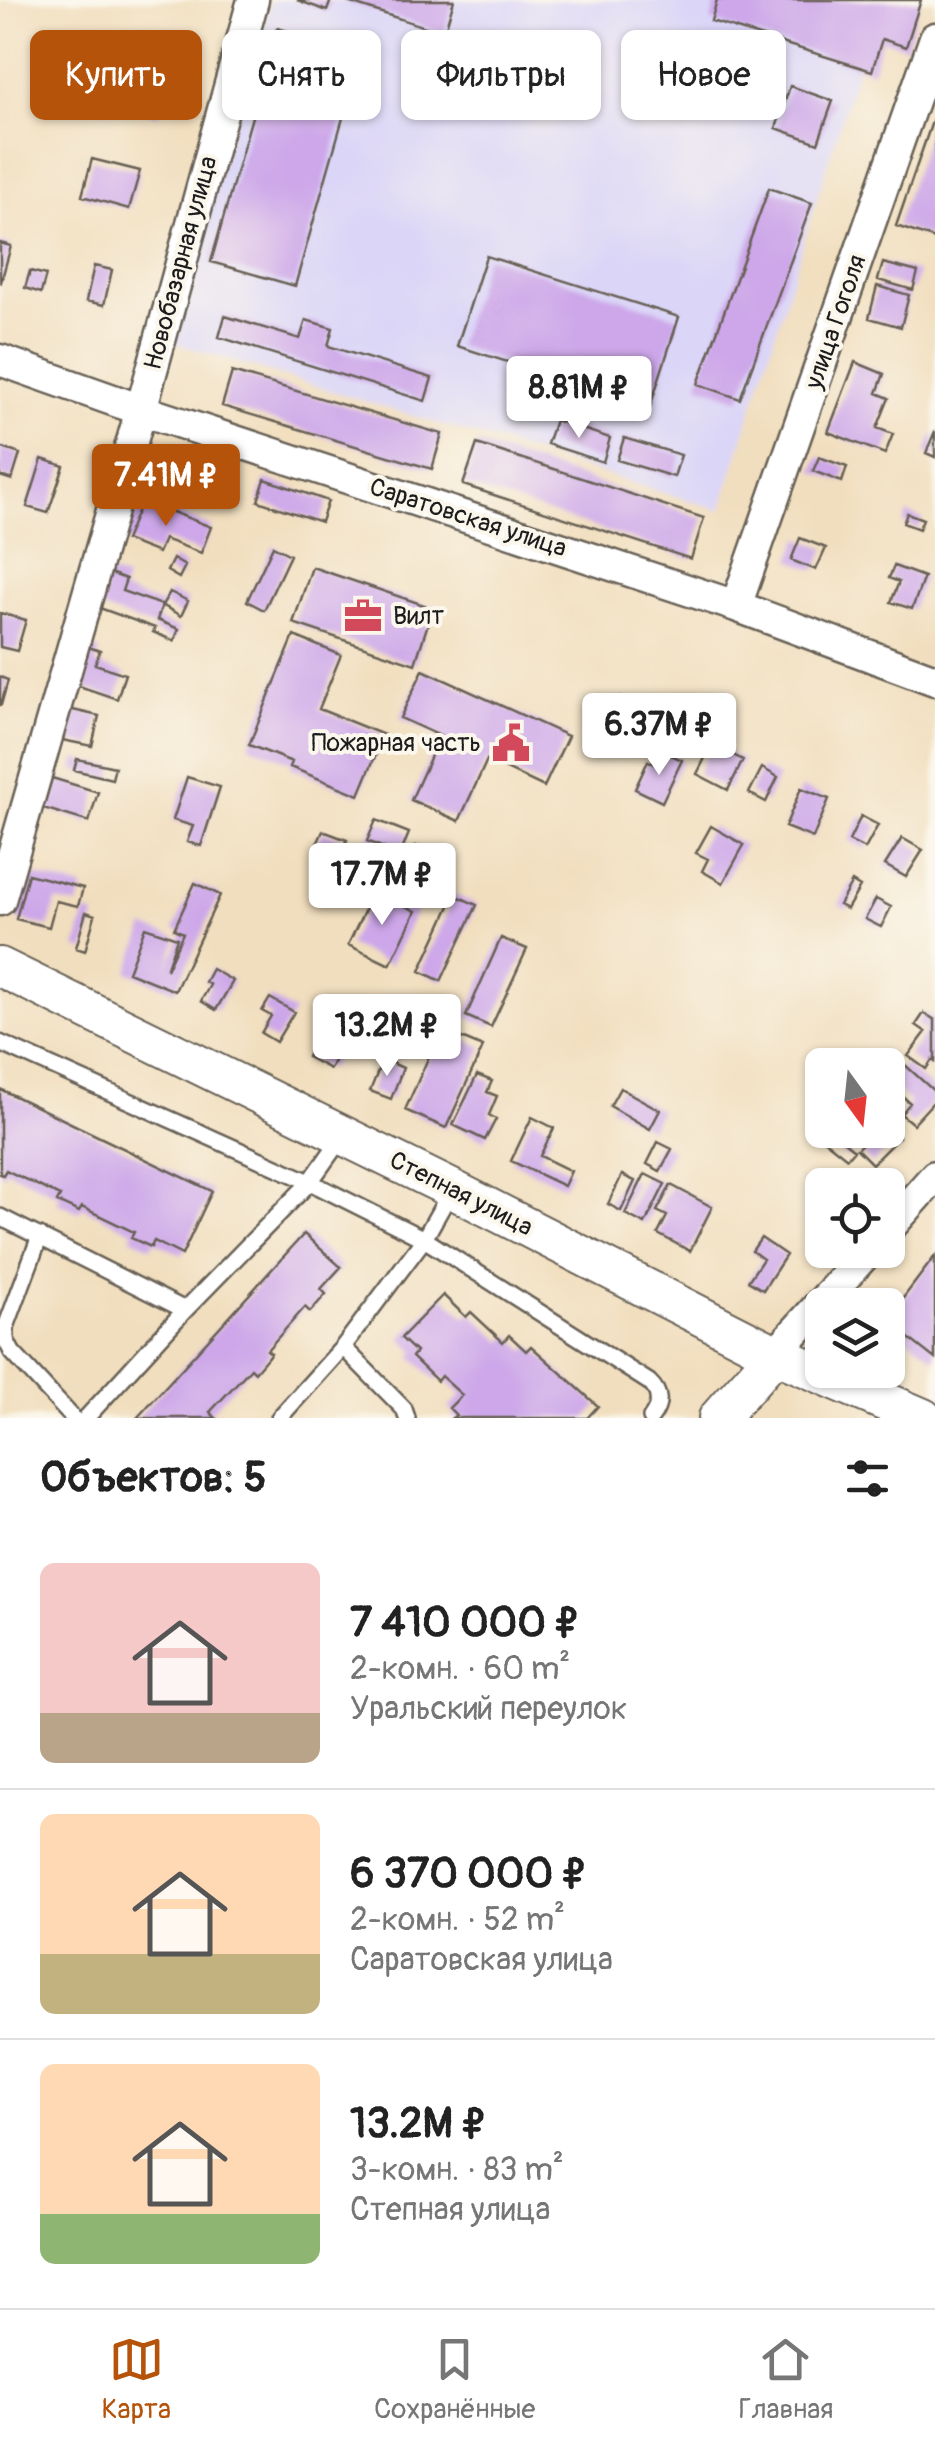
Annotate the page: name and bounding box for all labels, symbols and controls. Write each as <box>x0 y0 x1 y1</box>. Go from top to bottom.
chip: Купить <box>30 30 202 120</box>
chip: Снять <box>222 30 381 120</box>
chip: Фильтры <box>401 30 601 120</box>
chip: Новое <box>621 30 786 120</box>
street label: Новобазарная улица <box>138 153 224 373</box>
street label: улица Гоголя <box>798 251 873 394</box>
pin: 8.81M ₽ <box>487 356 671 441</box>
text: 8.81M ₽ <box>529 368 629 408</box>
pin: 7.41M ₽ <box>74 444 258 529</box>
text: 7.41M ₽ <box>114 456 218 496</box>
street label: Саратовская улица <box>366 472 570 564</box>
office icon: Вилт <box>342 595 384 637</box>
place label: Вилт <box>393 601 444 632</box>
pin: 6.37M ₽ <box>567 693 751 778</box>
text: 6.37M ₽ <box>604 705 714 745</box>
public building icon: Пожарная часть <box>490 722 532 764</box>
place label: Пожарная часть <box>311 728 481 759</box>
pin: 17.7M ₽ <box>290 843 474 928</box>
text: 17.7M ₽ <box>331 855 433 895</box>
pin: 13.2M ₽ <box>295 994 479 1079</box>
text: 13.2M ₽ <box>335 1006 439 1046</box>
north arrow <box>805 1048 905 1148</box>
map controls <box>805 1048 905 1388</box>
street label: Степная улица <box>384 1145 538 1243</box>
button: locate <box>805 1168 905 1268</box>
button: layers <box>805 1288 905 1388</box>
icon: filters <box>840 1451 895 1506</box>
text: Объектов: 5 <box>40 1452 267 1504</box>
text: 7 410 000 ₽ <box>350 1597 580 1649</box>
icon: home <box>120 1603 240 1723</box>
text: 2-комн. · 60 m² <box>350 1649 570 1689</box>
text: Уральский переулок <box>350 1689 627 1729</box>
text: 6 370 000 ₽ <box>350 1848 587 1900</box>
icon: home <box>120 1854 240 1974</box>
text: 2-комн. · 52 m² <box>350 1900 565 1940</box>
text: Саратовская улица <box>350 1940 613 1980</box>
text: 13.2M ₽ <box>350 2098 487 2150</box>
icon: home <box>120 2104 240 2224</box>
text: 3-комн. · 83 m² <box>350 2150 564 2190</box>
text: Степная улица <box>350 2190 550 2230</box>
tab: Карта <box>102 2332 171 2427</box>
tab: Сохранённые <box>374 2332 535 2427</box>
tab: Главная <box>738 2332 833 2427</box>

